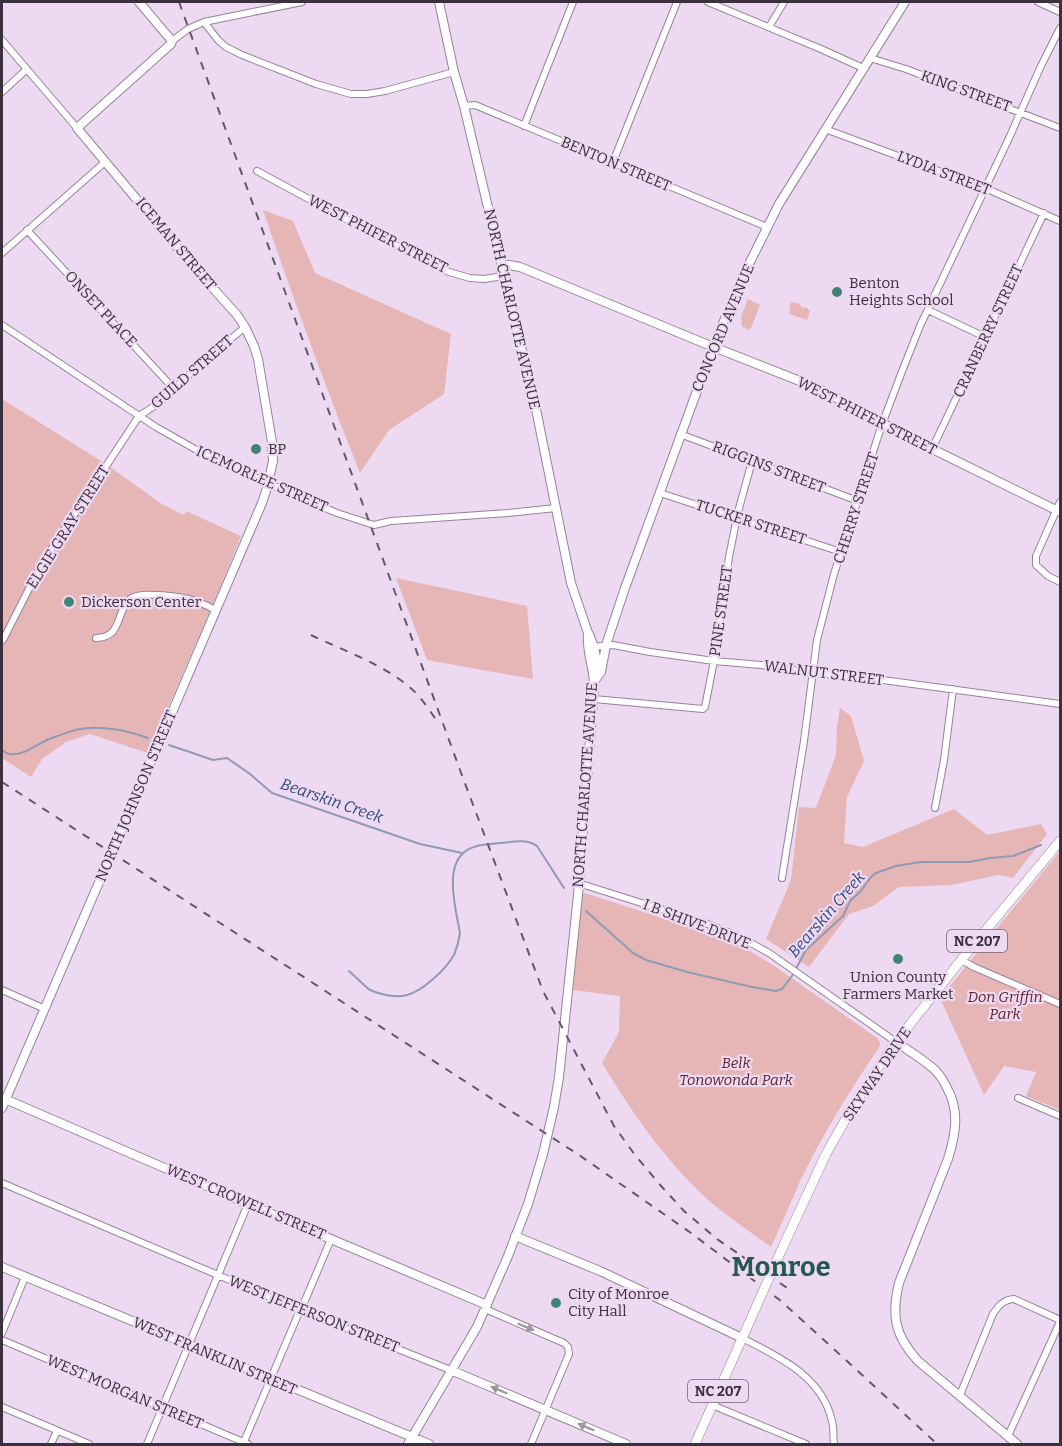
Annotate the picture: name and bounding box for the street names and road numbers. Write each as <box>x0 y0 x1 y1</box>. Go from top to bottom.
street label: KING STREET <box>918 66 1014 116</box>
street label: BENTON STREET <box>558 133 674 195</box>
street label: LYDIA STREET <box>895 147 994 199</box>
street label: WEST PHIFER STREET <box>305 191 451 277</box>
street label: ICEMAN STREET <box>132 194 220 294</box>
street label: NORTH CHARLOTTE AVENUE <box>480 207 544 411</box>
street label: CONCORD AVENUE <box>688 261 758 395</box>
street label: CRANBERRY STREET <box>949 261 1027 401</box>
street label: ONSET PLACE <box>61 267 141 351</box>
street label: GUILD STREET <box>147 331 237 413</box>
street label: WEST PHIFER STREET <box>794 373 940 459</box>
street label: RIGGINS STREET <box>710 437 828 497</box>
street label: ICEMORLEE STREET <box>193 442 331 516</box>
street label: CHERRY STREET <box>830 450 883 566</box>
street label: ELGIE GRAY STREET <box>23 462 113 592</box>
street label: TUCKER STREET <box>693 496 809 548</box>
street label: PINE STREET <box>706 564 736 658</box>
street label: WALNUT STREET <box>763 657 885 689</box>
street label: NORTH CHARLOTTE AVENUE <box>569 682 601 888</box>
street label: NORTH JOHNSON STREET <box>92 707 180 884</box>
street label: I B SHIVE DRIVE <box>641 895 753 953</box>
road number: NC 207 <box>947 930 1007 952</box>
street label: SKYWAY DRIVE <box>839 1024 915 1124</box>
street label: WEST CROWELL STREET <box>163 1160 329 1244</box>
street label: WEST JEFFERSON STREET <box>226 1271 402 1357</box>
street label: WEST FRANKLIN STREET <box>130 1313 300 1399</box>
street label: WEST MORGAN STREET <box>44 1351 206 1433</box>
road number: NC 207 <box>688 1380 748 1402</box>

